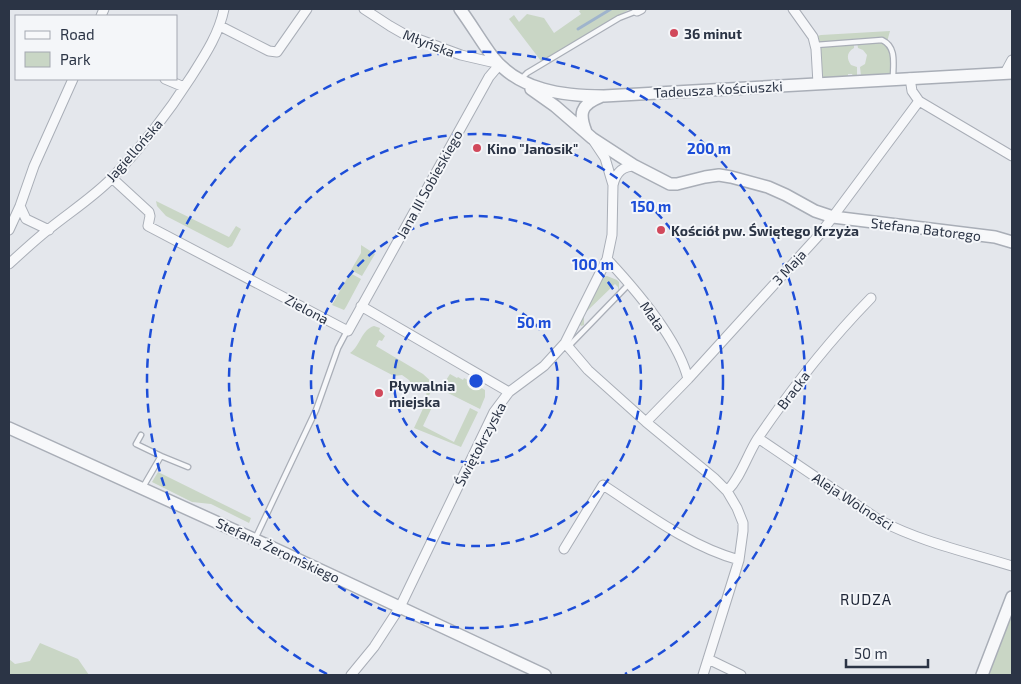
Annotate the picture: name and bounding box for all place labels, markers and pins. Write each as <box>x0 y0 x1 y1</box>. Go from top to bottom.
place label: 36 minut <box>684 25 742 42</box>
marker: 36 minut <box>668 27 680 39</box>
place label: Kino "Janosik" <box>487 140 578 157</box>
marker: Kino "Janosik" <box>471 142 483 154</box>
place label: Kościół pw. Świętego Krzyża <box>671 222 859 239</box>
marker: Kościół pw. Świętego Krzyża <box>655 224 667 236</box>
centre of rings <box>467 372 485 390</box>
place label: Pływalnia miejska <box>389 377 455 410</box>
marker: Pływalnia miejska <box>373 387 385 399</box>

